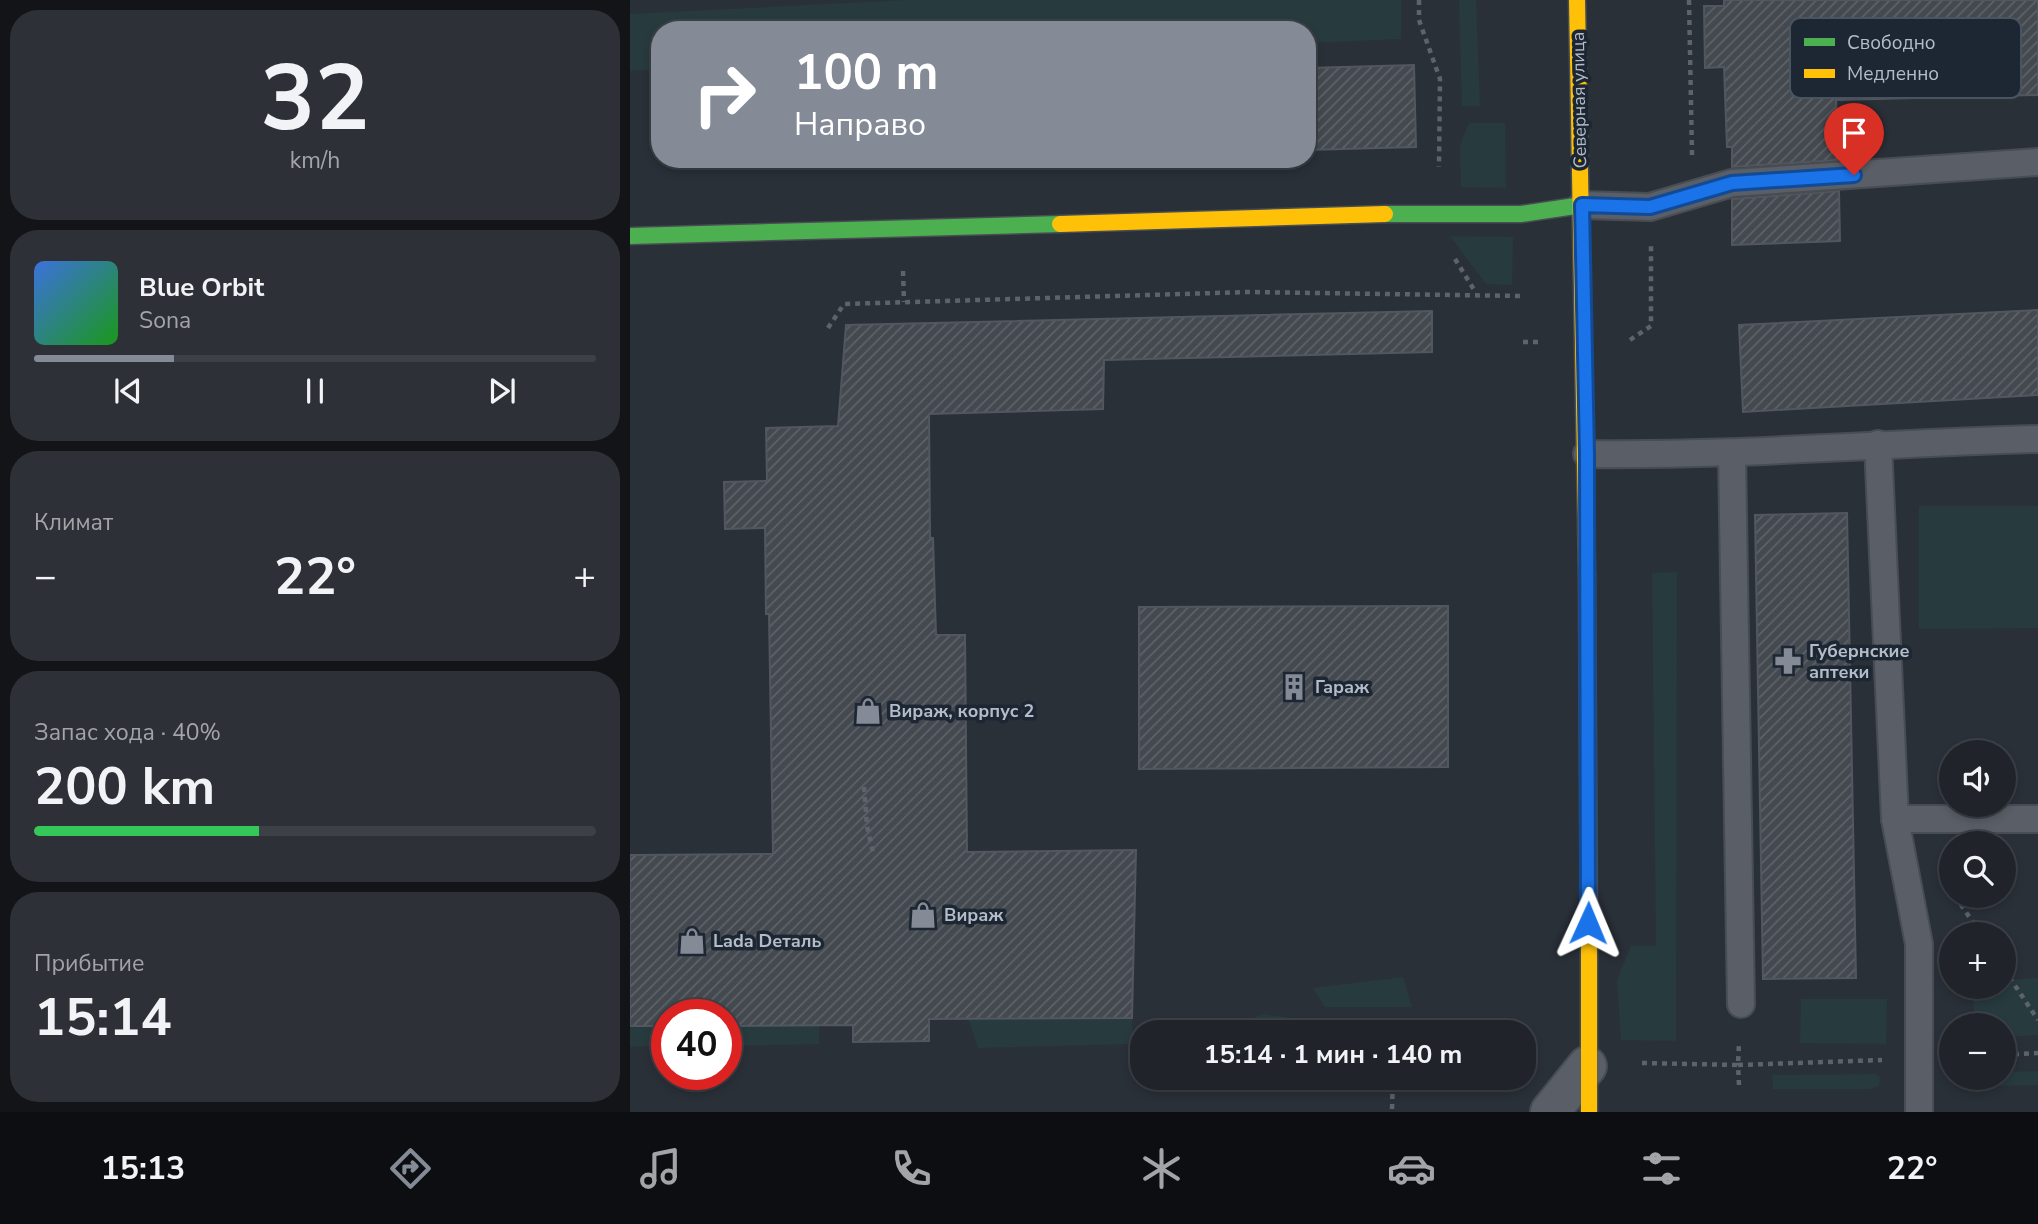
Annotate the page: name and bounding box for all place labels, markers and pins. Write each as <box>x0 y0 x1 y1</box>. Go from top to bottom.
pin <box>1824 103 1884 175</box>
place label: Губернские аптеки <box>1809 639 1909 684</box>
pharmacy icon: Губернские аптеки <box>1773 646 1803 676</box>
building icon: Гараж <box>1279 672 1309 702</box>
place label: Гараж <box>1315 675 1369 699</box>
shop icon: Вираж, корпус 2 <box>853 696 883 726</box>
place label: Вираж, корпус 2 <box>889 699 1034 723</box>
shop icon: Вираж <box>908 900 938 930</box>
place label: Вираж <box>944 903 1003 927</box>
shop icon: Lada Dеталь <box>677 926 707 956</box>
place label: Lada Dеталь <box>713 929 822 953</box>

